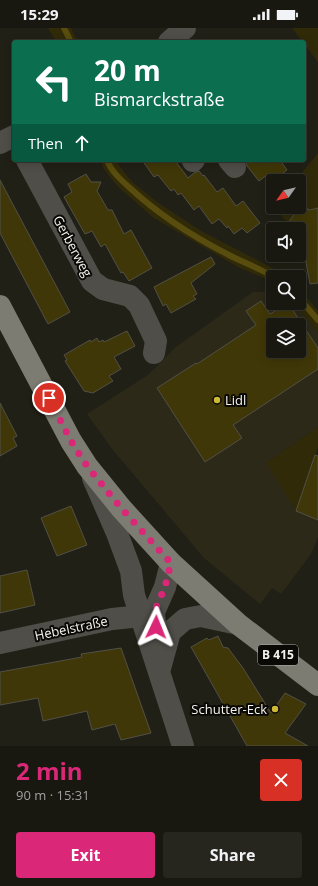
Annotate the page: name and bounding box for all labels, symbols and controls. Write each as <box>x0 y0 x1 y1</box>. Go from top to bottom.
text: 15:29 <box>20 4 59 24</box>
text: 20 m <box>94 51 161 89</box>
icon: left <box>28 56 80 108</box>
text: Bismarckstraße <box>94 87 225 111</box>
icon: ahead <box>71 132 93 154</box>
text: Then <box>28 133 63 153</box>
north arrow <box>266 174 306 214</box>
map controls <box>266 174 306 358</box>
street label: Gerberweg <box>49 212 97 280</box>
button: sound <box>266 222 306 262</box>
button: search <box>266 270 306 310</box>
button: layers <box>266 318 306 358</box>
pin <box>32 381 66 415</box>
icon: arrive <box>38 387 60 409</box>
place label: Lidl <box>225 391 246 409</box>
marker: Lidl <box>212 395 222 405</box>
position arrow <box>135 606 177 648</box>
street label: Hebelstraße <box>33 611 109 645</box>
road number: B 415 <box>258 645 298 665</box>
place label: Schutter-Eck <box>191 700 267 718</box>
marker: Schutter-Eck <box>270 704 280 714</box>
text: 2 min <box>16 754 83 787</box>
button: close <box>260 759 302 801</box>
text: 90 m · 15:31 <box>16 786 90 804</box>
button: Exit <box>16 832 155 878</box>
button: Share <box>163 832 302 878</box>

